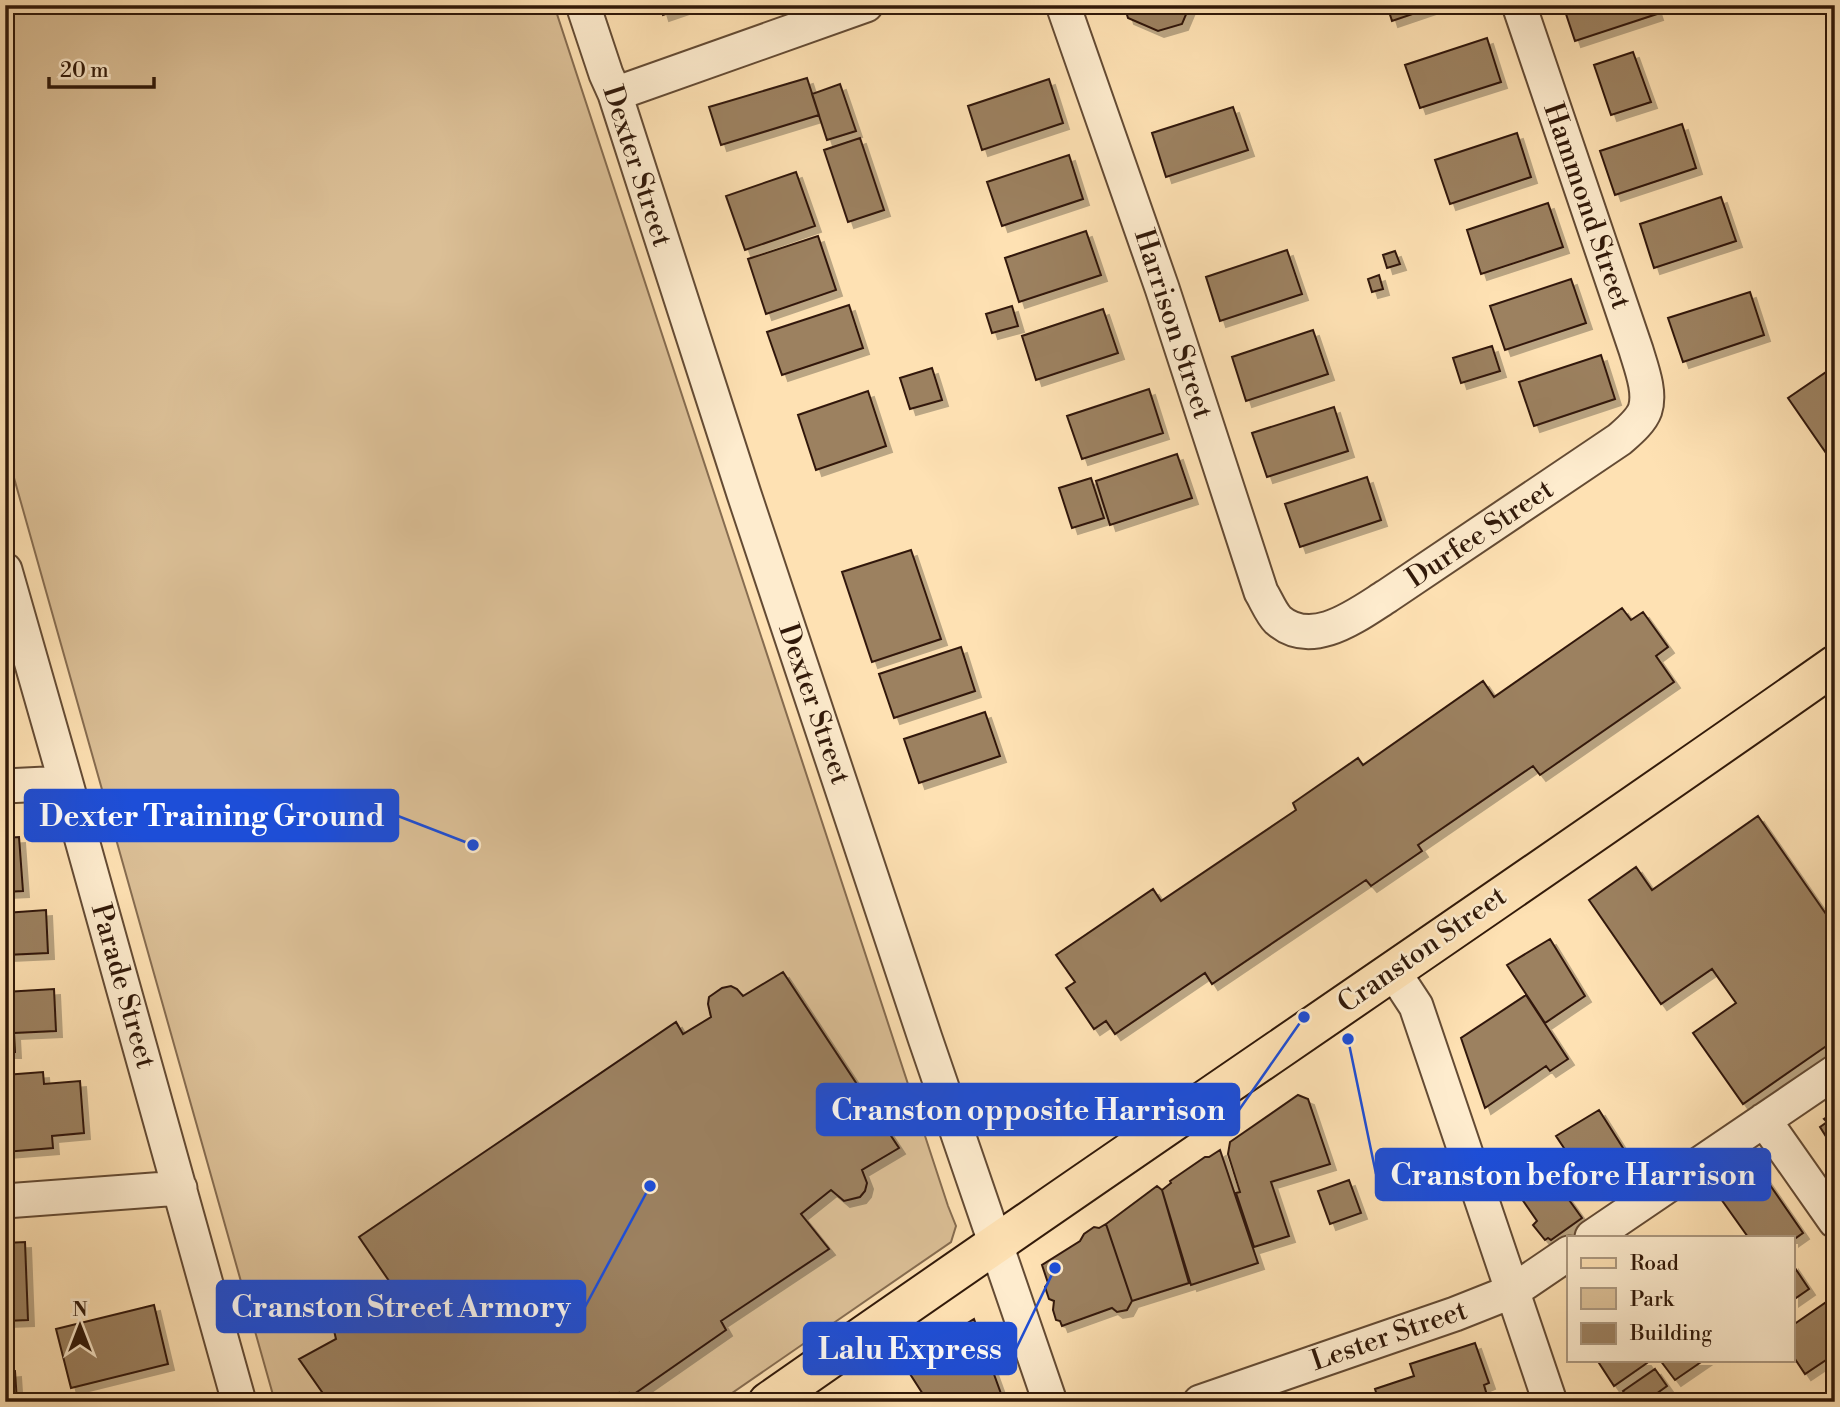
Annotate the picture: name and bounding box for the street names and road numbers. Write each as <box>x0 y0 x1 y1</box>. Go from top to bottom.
street label: Dexter Street <box>594 81 680 251</box>
street label: Hammond Street <box>1535 98 1639 314</box>
street label: Harrison Street <box>1126 225 1220 423</box>
street label: Durfee Street <box>1400 472 1560 596</box>
street label: Dexter Street <box>770 619 858 789</box>
street label: Cranston Street <box>1331 879 1513 1021</box>
street label: Parade Street <box>83 900 163 1073</box>
street label: Lester Street <box>1306 1293 1472 1379</box>

